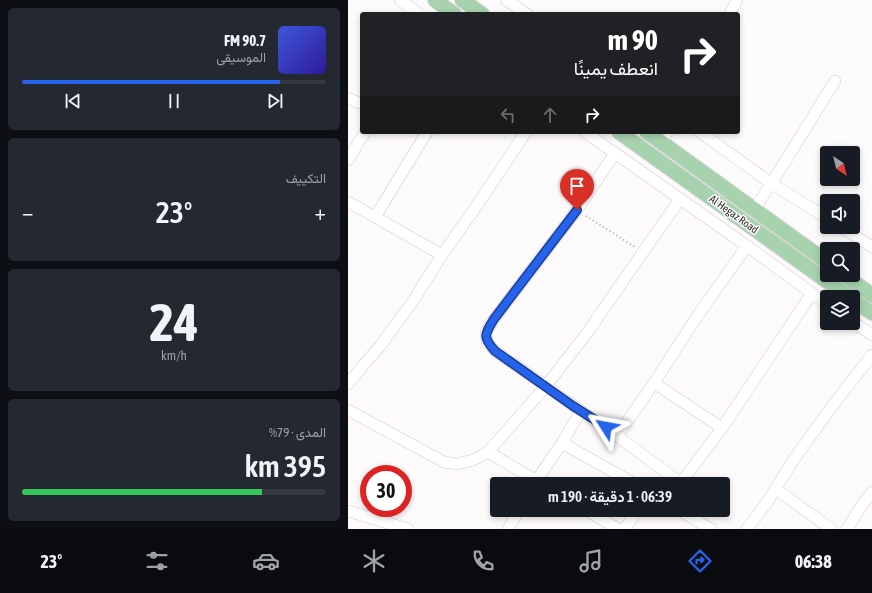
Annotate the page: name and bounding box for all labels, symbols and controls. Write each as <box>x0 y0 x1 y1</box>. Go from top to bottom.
text: 90 m <box>608 24 658 56</box>
icon: right <box>672 28 724 80</box>
text: 90.7 FM <box>224 32 266 49</box>
text: الموسيقى <box>216 50 266 65</box>
text: انعطف يمينًا <box>574 58 658 79</box>
icon: previous <box>62 90 84 112</box>
icon: pause <box>163 90 185 112</box>
icon: next <box>264 90 286 112</box>
icon: left <box>497 104 519 126</box>
icon: ahead <box>539 104 561 126</box>
icon: right <box>581 104 603 126</box>
north arrow <box>820 146 860 186</box>
map controls <box>820 146 860 330</box>
pin <box>560 169 594 210</box>
text: التكييف <box>286 171 326 186</box>
icon: arrive <box>566 175 588 197</box>
street label: Al Hegaz Road <box>707 192 761 236</box>
button: sound <box>820 194 860 234</box>
text: 23° <box>156 195 192 229</box>
text: − <box>22 199 33 225</box>
text: + <box>315 199 326 225</box>
button: search <box>820 242 860 282</box>
button: layers <box>820 290 860 330</box>
text: 24 <box>150 292 198 352</box>
text: km/h <box>161 348 187 363</box>
position arrow <box>585 406 627 448</box>
text: المدى · 79% <box>269 425 326 440</box>
text: 395 km <box>245 449 326 483</box>
speed limit sign: 30 <box>360 465 412 517</box>
text: 06:39 · 1 دقيقة · 190 m <box>548 488 672 505</box>
icon: filters <box>143 547 171 575</box>
icon: car <box>252 547 280 575</box>
icon: climate <box>360 547 388 575</box>
icon: phone <box>469 547 497 575</box>
icon: music <box>577 547 605 575</box>
icon: directions <box>686 547 714 575</box>
text: 23° <box>40 551 62 572</box>
text: 06:38 <box>795 551 832 572</box>

